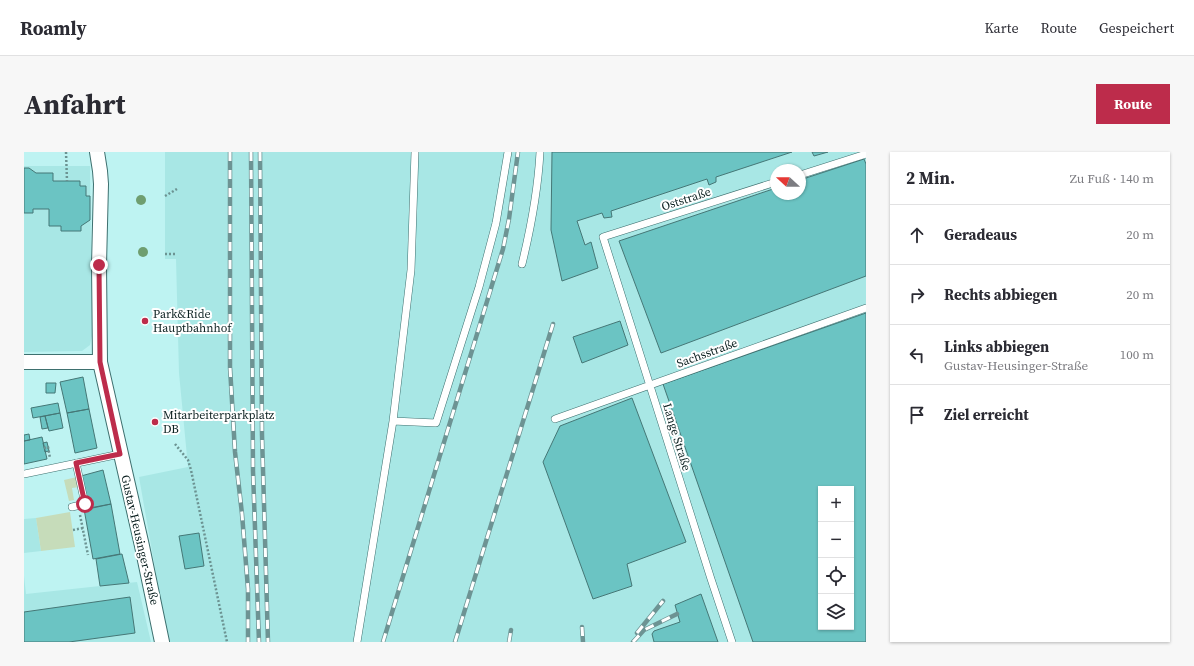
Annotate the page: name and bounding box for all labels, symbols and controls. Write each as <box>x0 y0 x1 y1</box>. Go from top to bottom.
text: Roamly <box>20 15 87 41</box>
text: Karte <box>984 18 1019 38</box>
text: Route <box>1041 18 1077 38</box>
text: Gespeichert <box>1099 18 1174 38</box>
button: Route <box>1096 84 1170 124</box>
text: Anfahrt <box>24 85 126 123</box>
north arrow <box>770 164 806 200</box>
text: 2 Min. <box>906 166 955 190</box>
text: Zu Fuß · 140 m <box>1070 170 1154 187</box>
street label: Oststraße <box>659 184 713 214</box>
icon: ahead <box>906 224 928 246</box>
text: Geradeaus <box>944 224 1017 245</box>
text: 20 m <box>1126 226 1154 243</box>
route end <box>90 256 108 274</box>
icon: right <box>906 284 928 306</box>
text: Rechts abbiegen <box>944 284 1058 305</box>
text: 20 m <box>1126 286 1154 303</box>
place label: Park&Ride Hauptbahnhof <box>153 306 233 336</box>
marker: Park&Ride Hauptbahnhof <box>140 316 150 326</box>
street label: Sachsstraße <box>674 335 740 371</box>
text: Links abbiegen <box>944 336 1049 357</box>
icon: left <box>906 344 928 366</box>
text: 100 m <box>1120 346 1154 363</box>
text: Gustav-Heusinger-Straße <box>944 357 1088 374</box>
street label: Lange Straße <box>659 401 695 473</box>
icon: arrive <box>906 404 928 426</box>
text: Ziel erreicht <box>944 404 1029 425</box>
place label: Mitarbeiterparkplatz DB <box>163 407 275 437</box>
marker: Mitarbeiterparkplatz DB <box>150 417 160 427</box>
street label: Gustav-Heusinger-Straße <box>117 473 163 607</box>
map controls <box>818 486 854 630</box>
button: + <box>818 486 854 522</box>
route start <box>76 495 94 513</box>
button: − <box>818 522 854 558</box>
button: locate <box>818 558 854 594</box>
button: layers <box>818 594 854 630</box>

